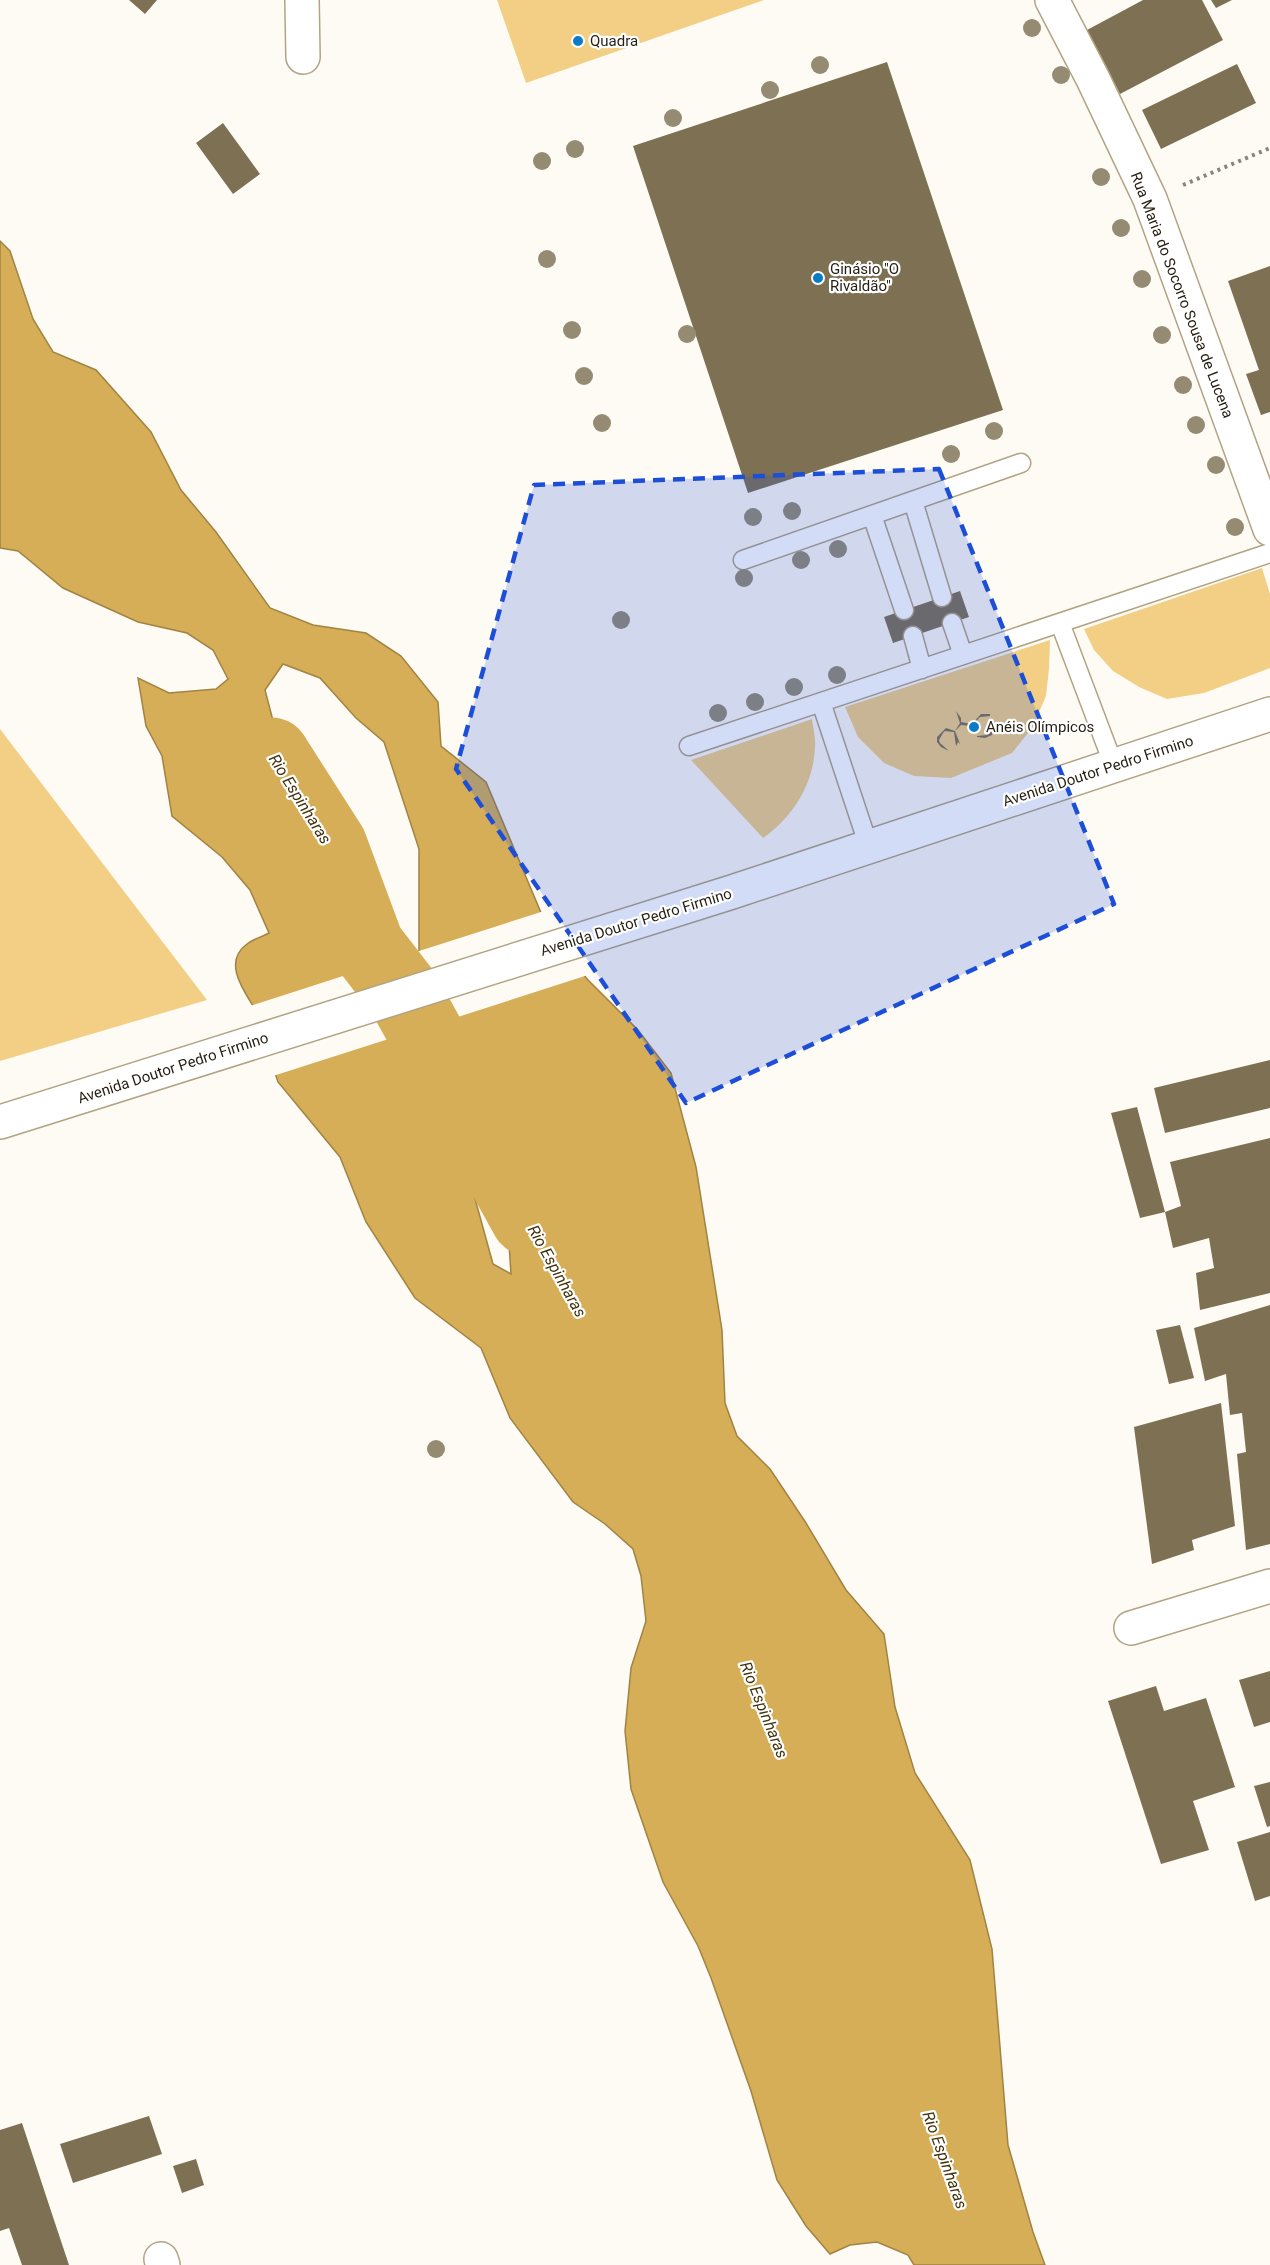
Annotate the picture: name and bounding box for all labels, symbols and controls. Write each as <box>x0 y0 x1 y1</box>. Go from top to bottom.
place label: Quadra <box>590 32 638 50</box>
marker: Quadra <box>571 34 585 48</box>
street label: Rua Maria do Socorro Sousa de Lucena <box>1127 170 1237 420</box>
place label: Ginásio "O Rivaldão" <box>830 260 899 295</box>
marker: Ginásio "O Rivaldão" <box>811 271 825 285</box>
place label: Anéis Olímpicos <box>986 718 1094 736</box>
marker: Anéis Olímpicos <box>967 720 981 734</box>
street label: Avenida Doutor Pedro Firmino <box>1000 732 1196 810</box>
water label: Rio Espinharas <box>265 751 335 847</box>
street label: Avenida Doutor Pedro Firmino <box>538 884 734 960</box>
street label: Avenida Doutor Pedro Firmino <box>75 1029 271 1107</box>
water label: Rio Espinharas <box>524 1222 590 1320</box>
water label: Rio Espinharas <box>736 1659 792 1761</box>
water label: Rio Espinharas <box>919 2109 971 2211</box>

